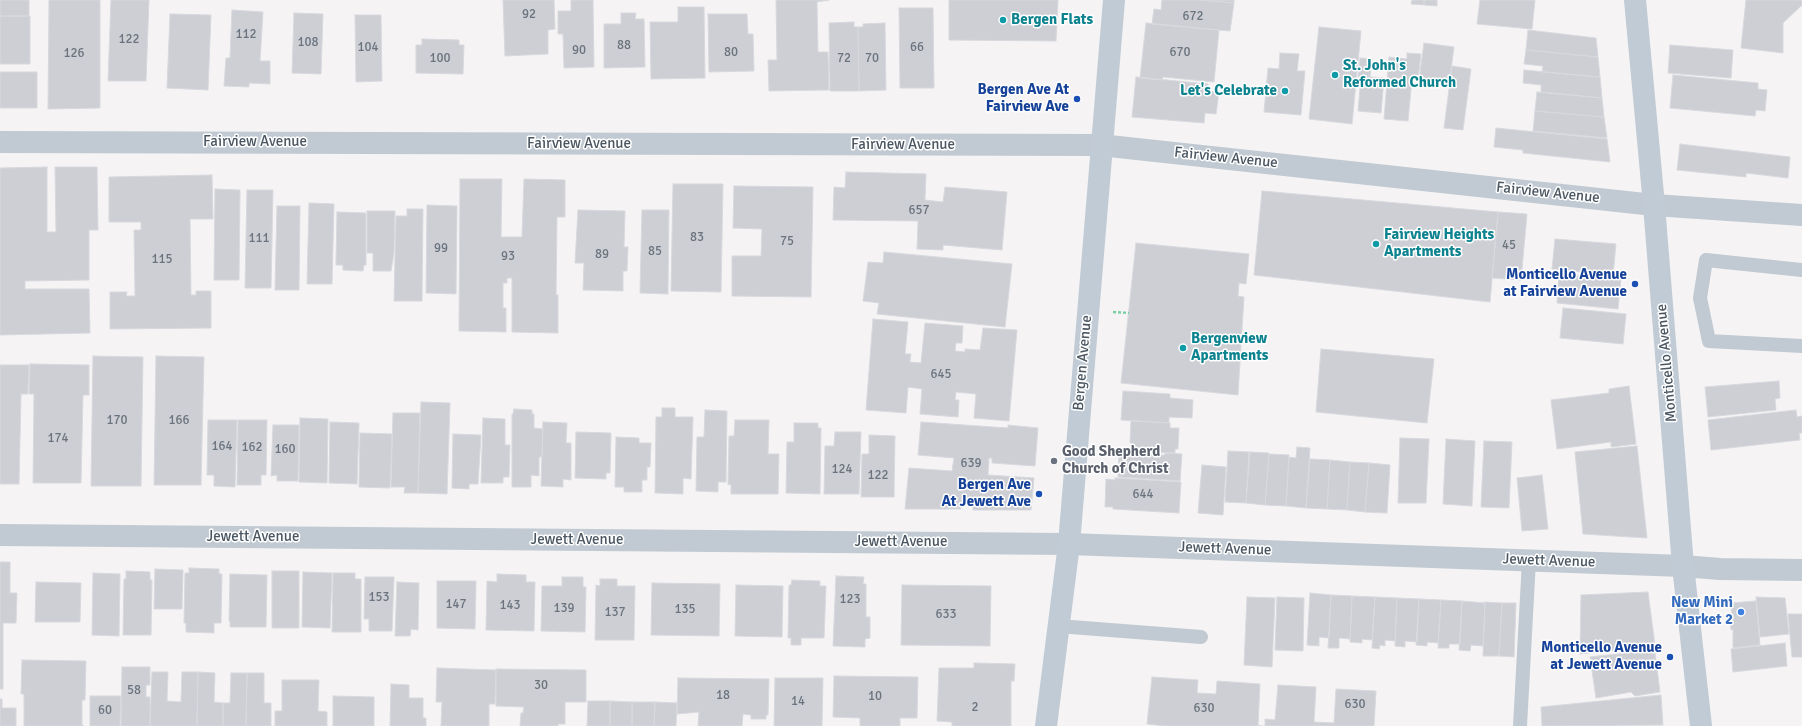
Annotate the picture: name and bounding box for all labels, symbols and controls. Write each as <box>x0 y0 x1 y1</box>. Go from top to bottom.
house number: 92 <box>522 7 536 23</box>
house number: 672 <box>1182 9 1204 25</box>
place label: Bergen Flats <box>1011 11 1093 29</box>
marker: Bergen Flats <box>998 15 1008 25</box>
house number: 112 <box>235 27 257 43</box>
house number: 122 <box>118 32 140 48</box>
house number: 108 <box>297 35 319 51</box>
house number: 88 <box>617 38 631 54</box>
house number: 104 <box>357 40 379 56</box>
house number: 66 <box>910 40 924 56</box>
house number: 90 <box>572 43 586 59</box>
house number: 80 <box>724 45 738 61</box>
house number: 670 <box>1169 45 1191 61</box>
house number: 126 <box>63 46 85 62</box>
house number: 100 <box>429 51 451 67</box>
house number: 72 <box>837 51 851 67</box>
house number: 70 <box>865 51 879 67</box>
place label: St. John's Reformed Church <box>1343 57 1456 92</box>
marker: St. John's Reformed Church <box>1330 70 1340 80</box>
place label: Bergen Ave At Fairview Ave <box>978 81 1069 116</box>
place label: Let's Celebrate <box>1180 82 1277 100</box>
marker: Let's Celebrate <box>1280 86 1290 96</box>
marker: Bergen Ave At Fairview Ave <box>1072 94 1082 104</box>
street label: Fairview Avenue <box>203 133 307 151</box>
street label: Fairview Avenue <box>527 135 631 153</box>
street label: Fairview Avenue <box>851 136 955 154</box>
street label: Fairview Avenue <box>1173 144 1279 172</box>
street label: Fairview Avenue <box>1495 179 1601 207</box>
house number: 657 <box>908 203 930 219</box>
place label: Fairview Heights Apartments <box>1384 226 1494 261</box>
house number: 83 <box>690 230 704 246</box>
house number: 111 <box>248 231 270 247</box>
house number: 75 <box>780 234 794 250</box>
house number: 45 <box>1502 238 1516 254</box>
marker: Fairview Heights Apartments <box>1371 239 1381 249</box>
house number: 99 <box>434 241 448 257</box>
house number: 85 <box>648 244 662 260</box>
house number: 89 <box>595 247 609 263</box>
house number: 93 <box>501 249 515 265</box>
house number: 115 <box>151 252 173 268</box>
place label: Monticello Avenue at Fairview Avenue <box>1503 266 1627 301</box>
marker: Monticello Avenue at Fairview Avenue <box>1630 279 1640 289</box>
street label: Monticello Avenue <box>1653 303 1681 423</box>
street label: Bergen Avenue <box>1070 315 1096 411</box>
place label: Bergenview Apartments <box>1191 330 1269 365</box>
marker: Bergenview Apartments <box>1178 343 1188 353</box>
house number: 645 <box>930 367 952 383</box>
house number: 170 <box>106 413 128 429</box>
house number: 166 <box>168 413 190 429</box>
house number: 174 <box>47 431 69 447</box>
house number: 164 <box>211 439 233 455</box>
house number: 162 <box>241 440 263 456</box>
house number: 160 <box>274 442 296 458</box>
place label: Good Shepherd Church of Christ <box>1062 443 1169 478</box>
house number: 639 <box>960 456 982 472</box>
marker: Good Shepherd Church of Christ <box>1049 456 1059 466</box>
house number: 124 <box>831 462 853 478</box>
house number: 122 <box>867 468 889 484</box>
place label: Bergen Ave At Jewett Ave <box>941 476 1031 511</box>
house number: 644 <box>1132 487 1154 503</box>
marker: Bergen Ave At Jewett Ave <box>1034 489 1044 499</box>
street label: Jewett Avenue <box>207 528 299 546</box>
street label: Jewett Avenue <box>531 531 623 549</box>
street label: Jewett Avenue <box>855 533 947 551</box>
street label: Jewett Avenue <box>1178 538 1272 560</box>
street label: Jewett Avenue <box>1502 550 1596 572</box>
house number: 153 <box>368 590 390 606</box>
house number: 123 <box>839 592 861 608</box>
place label: New Mini Market 2 <box>1671 594 1733 629</box>
house number: 147 <box>445 597 467 613</box>
house number: 143 <box>499 598 521 614</box>
house number: 139 <box>553 601 575 617</box>
house number: 135 <box>674 602 696 618</box>
house number: 137 <box>604 605 626 621</box>
house number: 633 <box>935 607 957 623</box>
marker: New Mini Market 2 <box>1736 607 1746 617</box>
place label: Monticello Avenue at Jewett Avenue <box>1541 639 1662 674</box>
marker: Monticello Avenue at Jewett Avenue <box>1665 652 1675 662</box>
house number: 30 <box>534 678 548 694</box>
house number: 58 <box>127 683 141 699</box>
house number: 18 <box>716 688 730 704</box>
house number: 10 <box>868 689 882 705</box>
house number: 14 <box>791 694 805 710</box>
house number: 630 <box>1344 697 1366 713</box>
house number: 2 <box>971 700 979 716</box>
house number: 630 <box>1193 701 1215 717</box>
house number: 60 <box>98 703 112 719</box>

